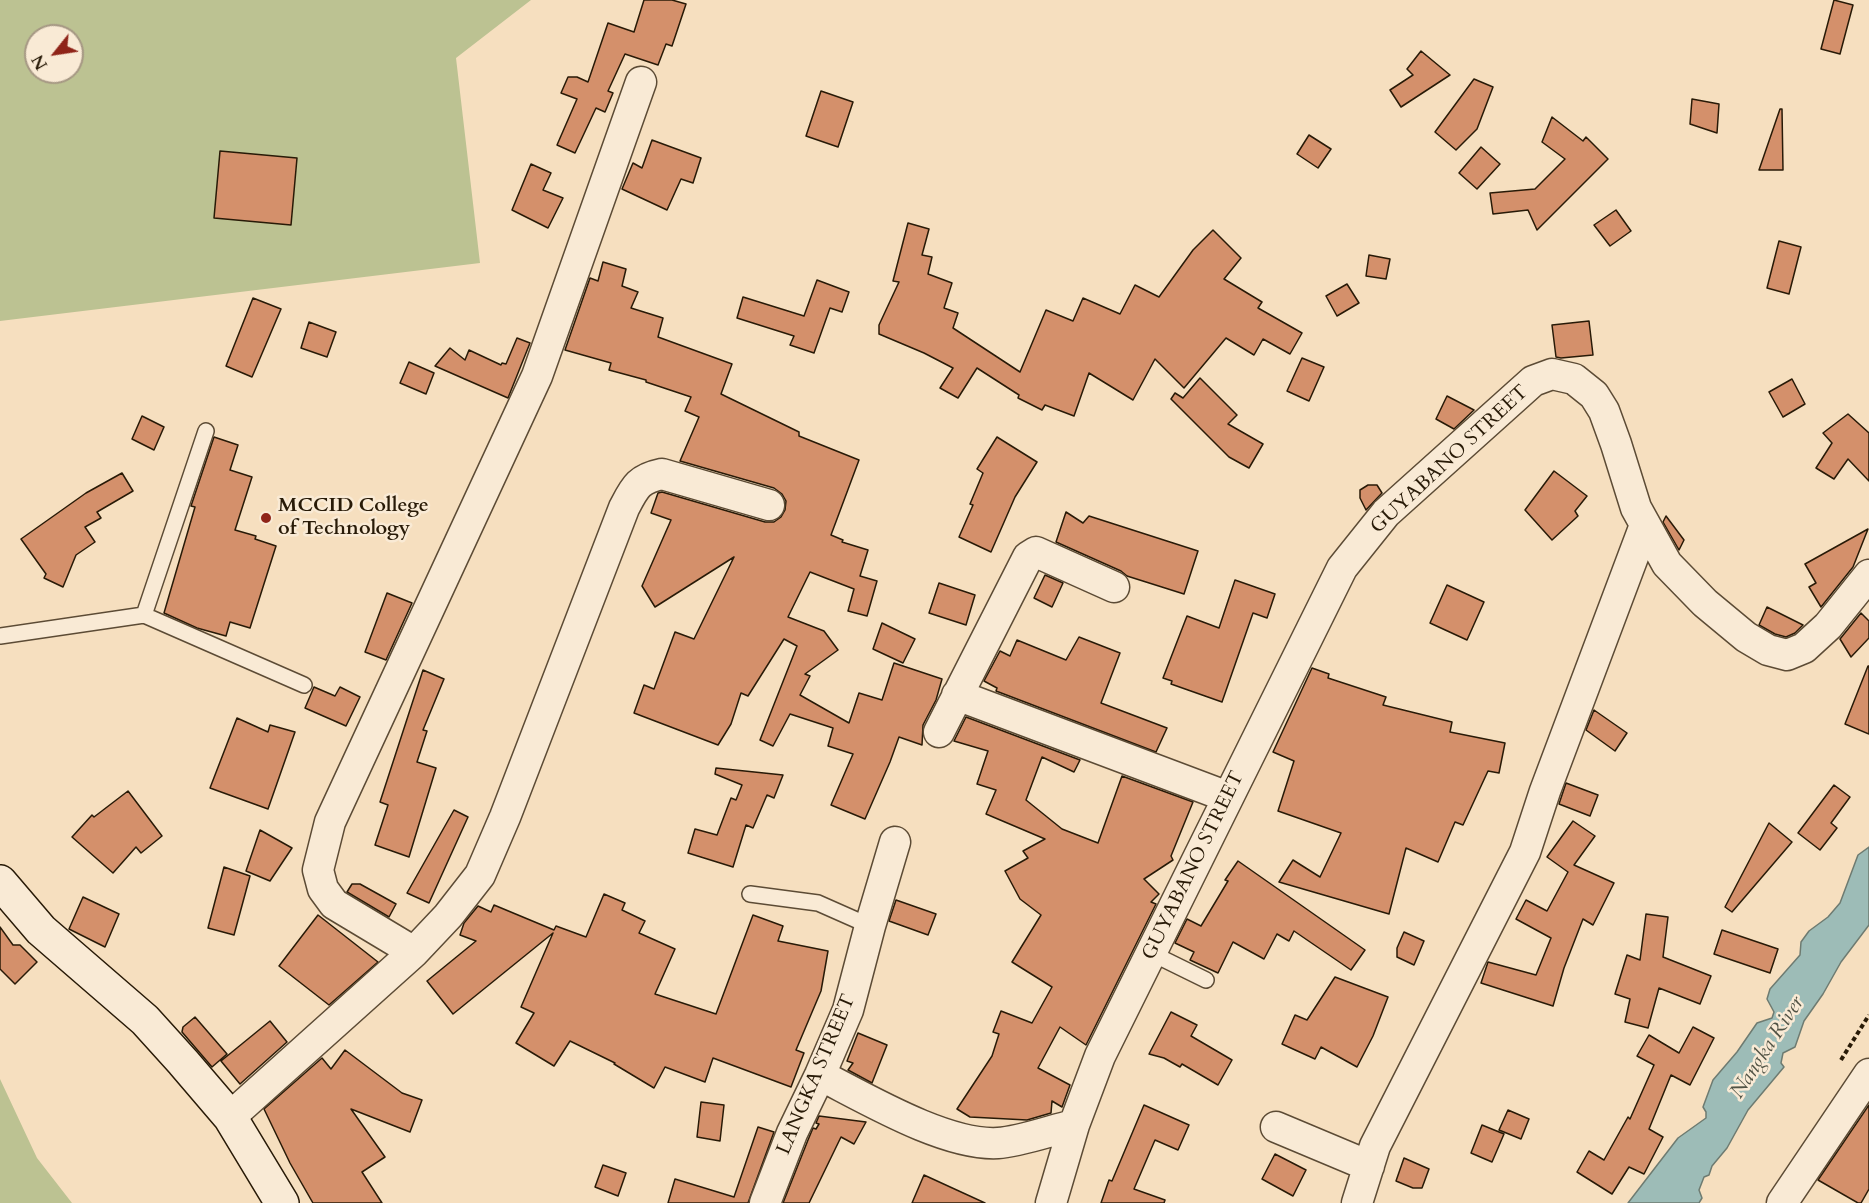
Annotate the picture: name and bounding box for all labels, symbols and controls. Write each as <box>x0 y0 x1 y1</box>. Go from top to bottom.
north arrow <box>24 24 84 84</box>
text: N <box>27 50 53 74</box>
street label: GUYABANO STREET <box>1366 381 1534 539</box>
place label: MCCID College of Technology <box>278 494 429 541</box>
marker: MCCID College of Technology <box>259 511 273 525</box>
street label: GUYABANO STREET <box>1138 768 1250 964</box>
street label: LANGKA STREET <box>772 991 862 1159</box>
water label: Nangka River <box>1726 992 1810 1104</box>

